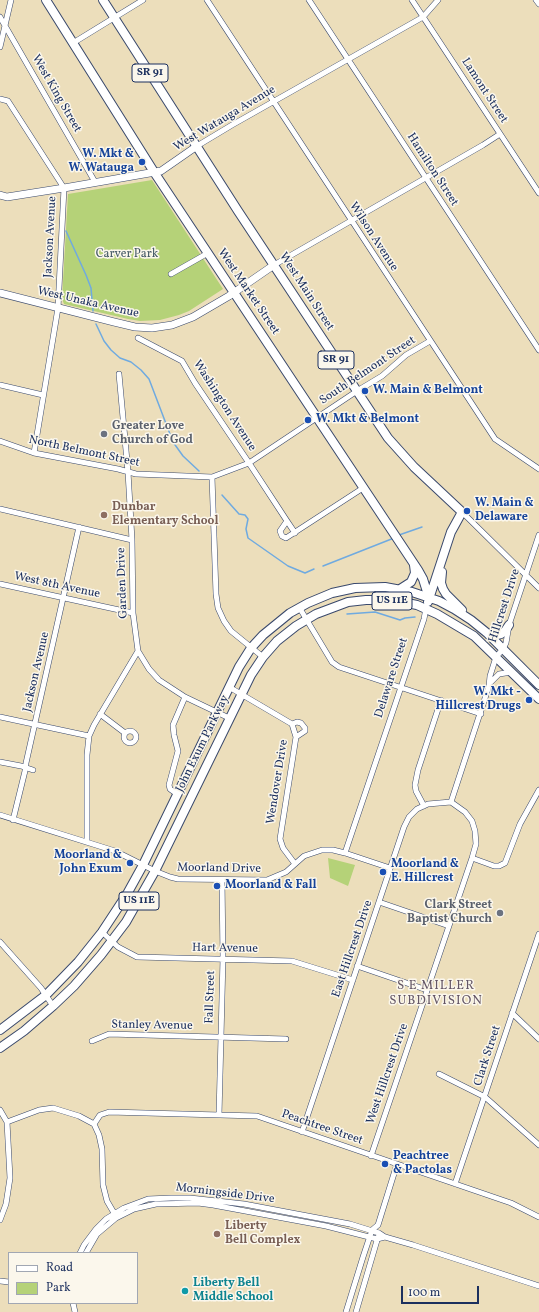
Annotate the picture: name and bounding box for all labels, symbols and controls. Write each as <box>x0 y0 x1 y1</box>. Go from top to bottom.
street label: West King Street <box>28 53 84 135</box>
street label: Lamont Street <box>458 56 510 126</box>
road number: SR 91 <box>132 64 168 82</box>
street label: West Watauga Avenue <box>171 83 279 155</box>
street label: Hamilton Street <box>403 131 461 209</box>
place label: W. Mkt & W. Watauga <box>68 148 134 176</box>
marker: W. Mkt & W. Watauga <box>137 157 147 167</box>
street label: Jackson Avenue <box>42 196 60 278</box>
street label: Wilson Avenue <box>345 200 401 274</box>
street label: West Market Street <box>214 246 282 338</box>
park label: Carver Park <box>96 248 158 262</box>
street label: West Main Street <box>275 250 337 334</box>
street label: West Unaka Avenue <box>36 284 140 322</box>
street label: South Belmont Street <box>317 334 419 408</box>
road number: SR 91 <box>318 351 354 369</box>
street label: Washington Avenue <box>189 358 259 454</box>
place label: W. Main & Belmont <box>373 384 483 398</box>
marker: W. Main & Belmont <box>360 386 370 396</box>
place label: W. Mkt & Belmont <box>316 413 419 427</box>
marker: W. Mkt & Belmont <box>303 415 313 425</box>
place label: Greater Love Church of God <box>112 420 193 448</box>
marker: Greater Love Church of God <box>99 429 109 439</box>
street label: North Belmont Street <box>27 433 141 471</box>
place label: W. Main & Delaware <box>475 497 534 525</box>
place label: Dunbar Elementary School <box>112 501 219 529</box>
marker: W. Main & Delaware <box>462 506 472 516</box>
marker: Dunbar Elementary School <box>99 510 109 520</box>
street label: Garden Drive <box>115 547 131 619</box>
street label: Hillcrest Drive <box>486 567 524 645</box>
street label: West 8th Avenue <box>13 570 101 602</box>
road number: US 11E <box>372 592 412 610</box>
street label: Jackson Avenue <box>21 630 53 714</box>
street label: Delaware Street <box>372 636 412 720</box>
place label: W. Mkt - Hillcrest Drugs <box>436 686 521 714</box>
street label: John Exum Parkway <box>173 693 233 795</box>
marker: W. Mkt - Hillcrest Drugs <box>524 695 534 705</box>
street label: Wendover Drive <box>264 739 292 825</box>
place label: Moorland & John Exum <box>54 849 122 877</box>
marker: Moorland & John Exum <box>125 858 135 868</box>
place label: Moorland & E. Hillcrest <box>391 858 459 886</box>
street label: Moorland Drive <box>177 861 261 877</box>
marker: Moorland & E. Hillcrest <box>378 867 388 877</box>
place label: Moorland & Fall <box>225 879 317 893</box>
marker: Moorland & Fall <box>212 881 222 891</box>
road number: US 11E <box>119 892 159 910</box>
street label: East Hillcrest Drive <box>330 898 376 1000</box>
place label: Clark Street Baptist Church <box>407 899 492 927</box>
marker: Clark Street Baptist Church <box>495 908 505 918</box>
street label: Hart Avenue <box>192 941 258 957</box>
street label: Fall Street <box>203 970 219 1024</box>
district label: S E MILLER SUBDIVISION <box>389 979 483 1010</box>
street label: Stanley Avenue <box>111 1018 193 1034</box>
street label: West Hillcrest Drive <box>364 1022 412 1126</box>
street label: Clark Street <box>471 1024 505 1088</box>
street label: Peachtree Street <box>279 1107 365 1149</box>
place label: Peachtree & Pactolas <box>393 1150 452 1178</box>
marker: Peachtree & Pactolas <box>380 1159 390 1169</box>
street label: Morningside Drive <box>175 1181 275 1207</box>
place label: Liberty Bell Complex <box>225 1220 300 1248</box>
marker: Liberty Bell Complex <box>212 1229 222 1239</box>
legend <box>8 1252 138 1304</box>
text: Road <box>46 1260 73 1276</box>
place label: Liberty Bell Middle School <box>193 1277 273 1305</box>
scale bar <box>403 1278 481 1304</box>
text: Park <box>46 1280 71 1296</box>
text: 100 m <box>408 1285 440 1301</box>
marker: Liberty Bell Middle School <box>180 1286 190 1296</box>

